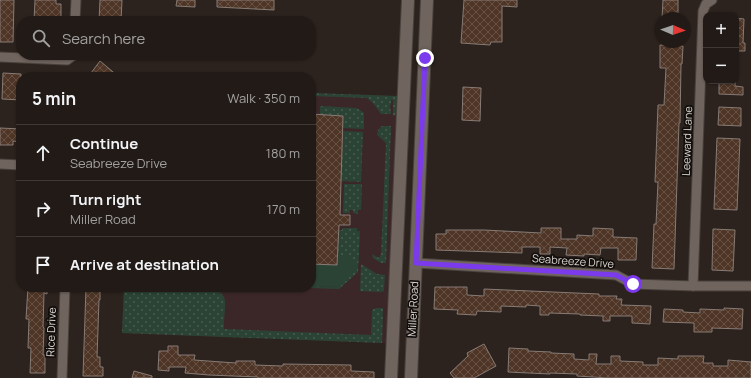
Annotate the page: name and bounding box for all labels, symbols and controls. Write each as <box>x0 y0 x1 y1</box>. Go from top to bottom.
north arrow <box>655 12 691 48</box>
map controls <box>703 12 739 84</box>
button: + <box>703 12 739 48</box>
search box <box>16 16 316 60</box>
icon: search <box>30 27 52 49</box>
text: Search here <box>62 28 145 49</box>
button: − <box>703 48 739 84</box>
route end <box>416 49 434 67</box>
text: 5 min <box>32 87 76 110</box>
text: Walk · 350 m <box>227 89 300 107</box>
street label: Leeward Lane <box>678 105 695 176</box>
text: Continue <box>70 133 138 154</box>
icon: ahead <box>32 142 54 164</box>
text: 180 m <box>266 144 300 162</box>
text: Seabreeze Drive <box>70 154 167 172</box>
text: Turn right <box>70 189 141 210</box>
icon: right <box>32 198 54 220</box>
text: 170 m <box>267 200 300 218</box>
text: Miller Road <box>70 210 136 228</box>
street label: Seabreeze Drive <box>532 250 615 271</box>
icon: arrive <box>32 254 54 276</box>
text: Arrive at destination <box>70 254 219 275</box>
route start <box>624 275 642 293</box>
street label: Miller Road <box>404 281 421 337</box>
street label: Rice Drive <box>42 306 59 357</box>

